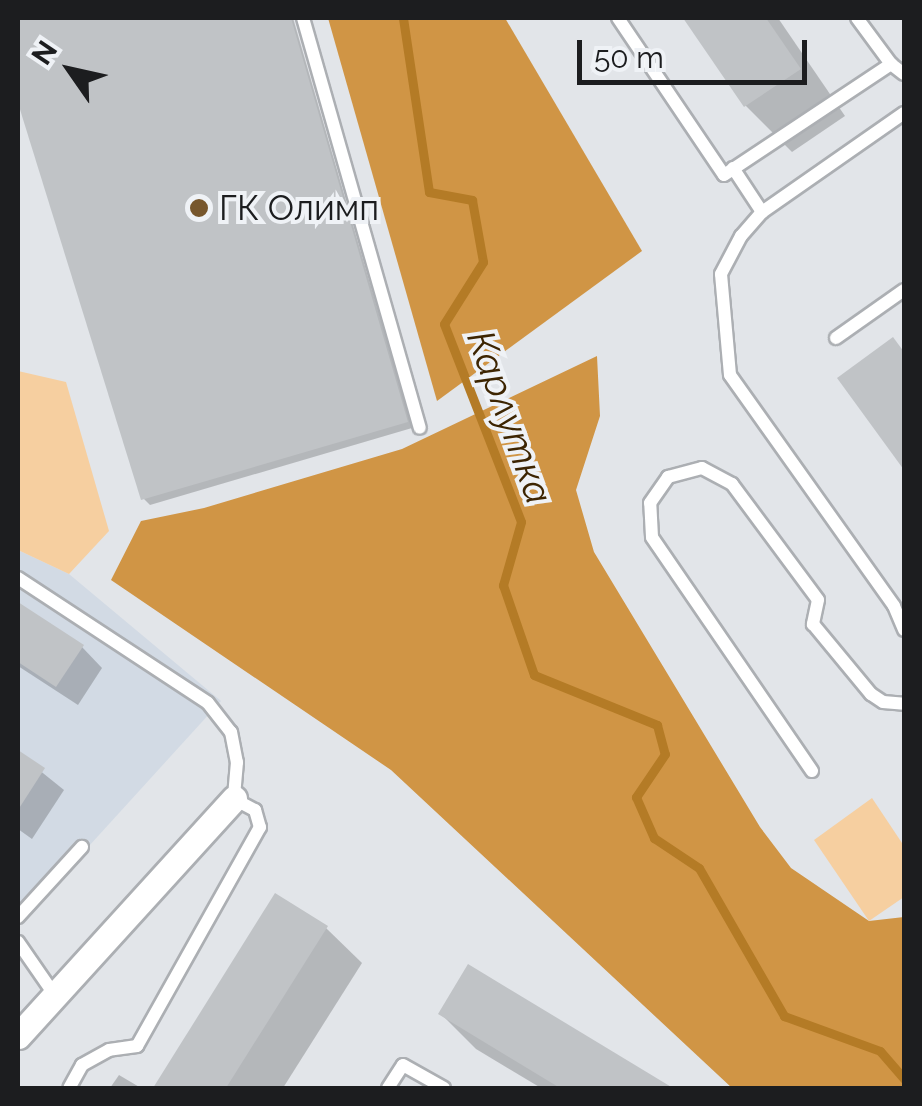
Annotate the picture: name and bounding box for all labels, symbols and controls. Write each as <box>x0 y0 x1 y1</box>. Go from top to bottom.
north arrow <box>20 20 120 120</box>
scale bar <box>582 20 812 82</box>
text: N <box>25 35 64 71</box>
text: 50 m <box>594 40 664 75</box>
place label: ГК Олимп <box>219 187 380 229</box>
marker: ГК Олимп <box>188 197 210 219</box>
water label: Карлутка <box>458 324 562 510</box>

